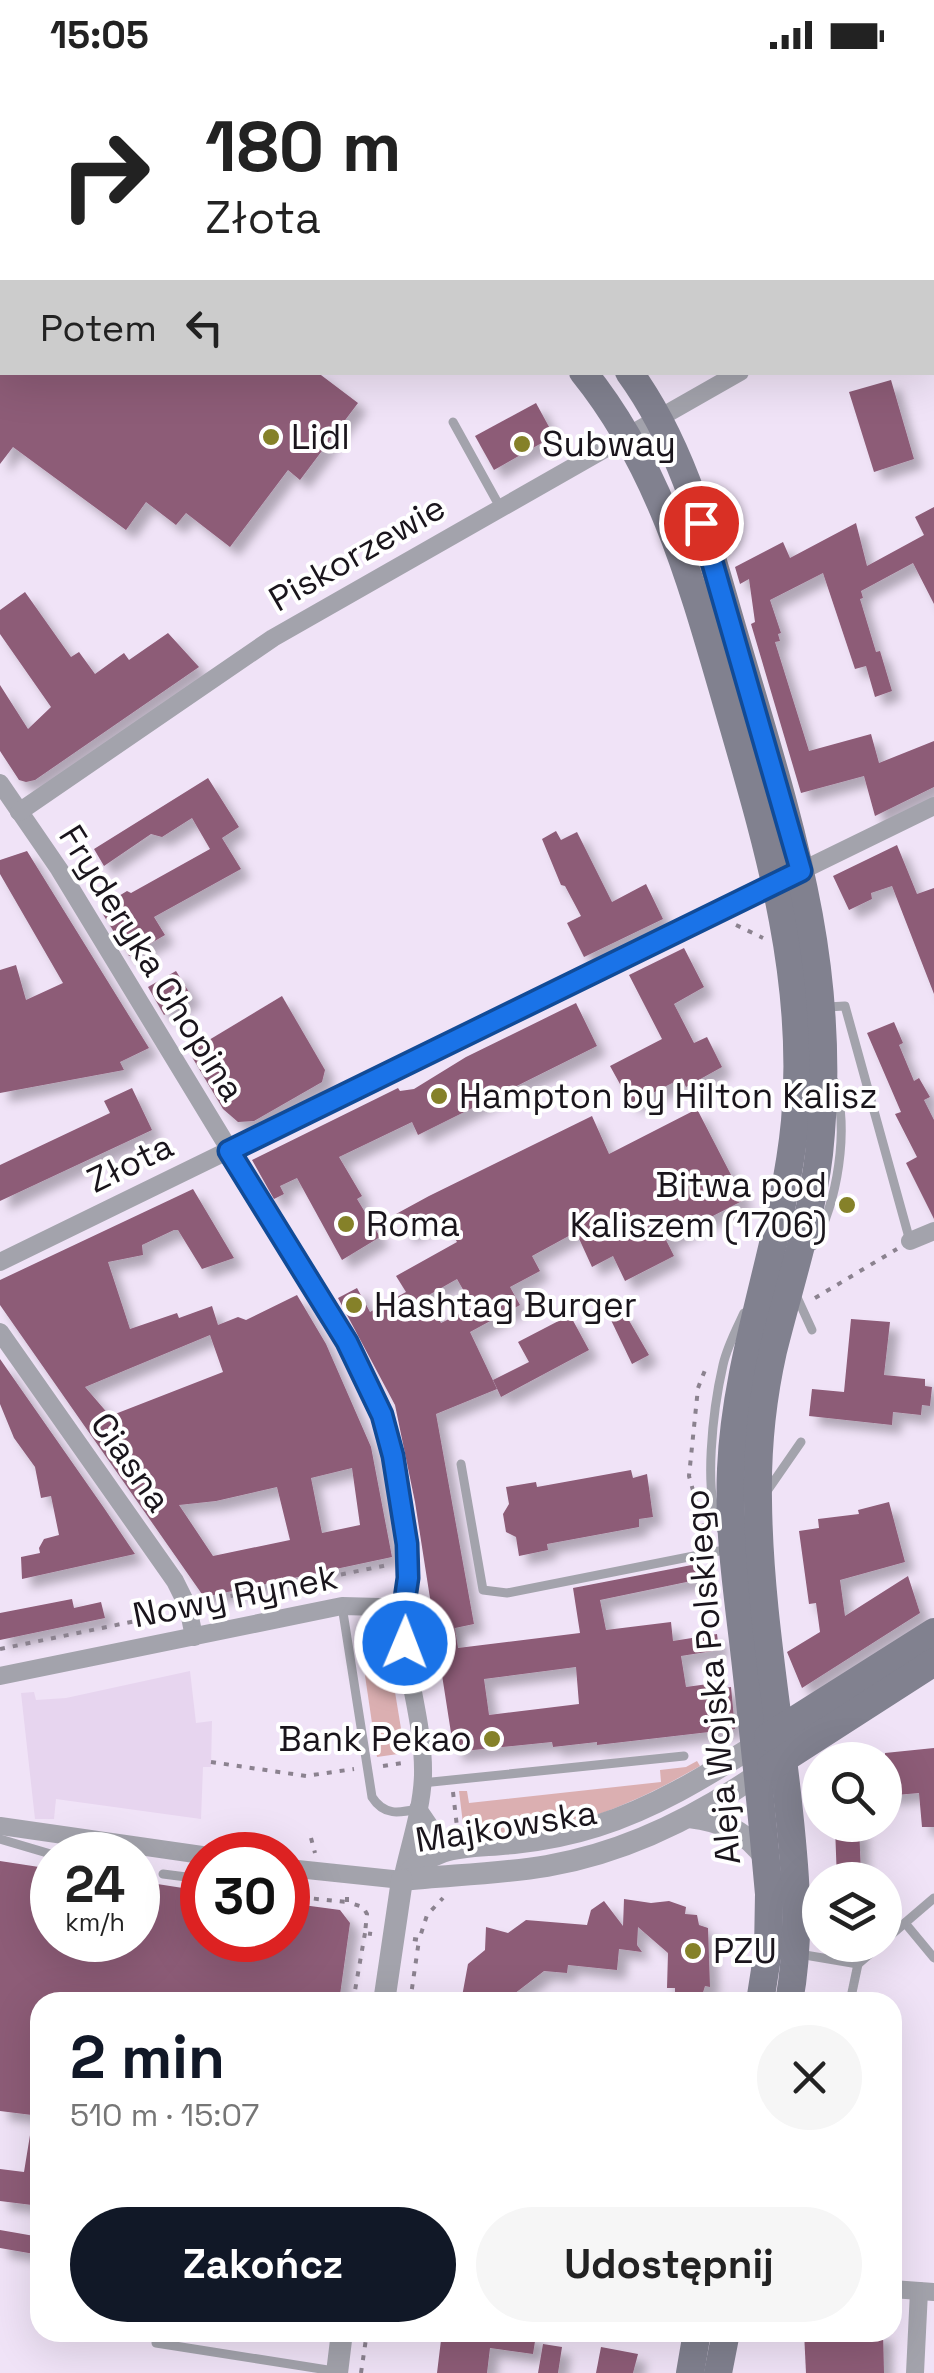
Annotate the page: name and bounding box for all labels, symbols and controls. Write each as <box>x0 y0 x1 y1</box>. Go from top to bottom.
text: 15:05 <box>50 11 149 59</box>
text: 180 m <box>205 102 402 191</box>
icon: right <box>40 110 170 240</box>
text: Złota <box>205 189 321 246</box>
icon: left <box>177 300 232 355</box>
text: Potem <box>40 304 157 352</box>
place label: Lidl <box>291 415 350 459</box>
place label: Subway <box>542 422 676 466</box>
marker: Lidl <box>260 426 282 448</box>
marker: Subway <box>511 433 533 455</box>
pin <box>659 481 744 566</box>
street label: Piskorzewie <box>261 485 453 621</box>
icon: arrive <box>674 496 729 551</box>
street label: Fryderyka Chopina <box>49 817 255 1109</box>
place label: Hampton by Hilton Kalisz <box>459 1074 878 1118</box>
marker: Hampton by Hilton Kalisz <box>428 1085 450 1107</box>
street label: Złota <box>80 1123 180 1203</box>
place label: Bitwa pod Kaliszem (1706) <box>570 1163 827 1247</box>
marker: Bitwa pod Kaliszem (1706) <box>836 1194 858 1216</box>
place label: Roma <box>366 1202 460 1246</box>
marker: Roma <box>335 1213 357 1235</box>
place label: Hashtag Burger <box>374 1283 637 1327</box>
marker: Hashtag Burger <box>343 1294 365 1316</box>
street label: Ciasna <box>81 1404 181 1520</box>
street label: Aleja Wojska Polskiego <box>674 1487 750 1867</box>
street label: Nowy Rynek <box>129 1555 341 1637</box>
position arrow <box>353 1591 457 1695</box>
place label: Bank Pekao <box>279 1717 472 1761</box>
marker: Bank Pekao <box>481 1728 503 1750</box>
map controls <box>802 1742 902 1962</box>
button: search <box>802 1742 902 1842</box>
street label: Majkowska <box>412 1790 600 1862</box>
speed limit sign: 30 <box>180 1832 310 1962</box>
text: 24 <box>65 1853 125 1917</box>
button: layers <box>802 1862 902 1962</box>
text: km/h <box>65 1906 125 1938</box>
place label: PZU <box>713 1929 777 1973</box>
marker: PZU <box>682 1940 704 1962</box>
text: 2 min <box>70 2019 225 2096</box>
button: close <box>757 2025 862 2130</box>
text: 510 m · 15:07 <box>70 2095 259 2135</box>
button: Zakończ <box>70 2207 456 2322</box>
button: Udostępnij <box>476 2207 862 2322</box>

